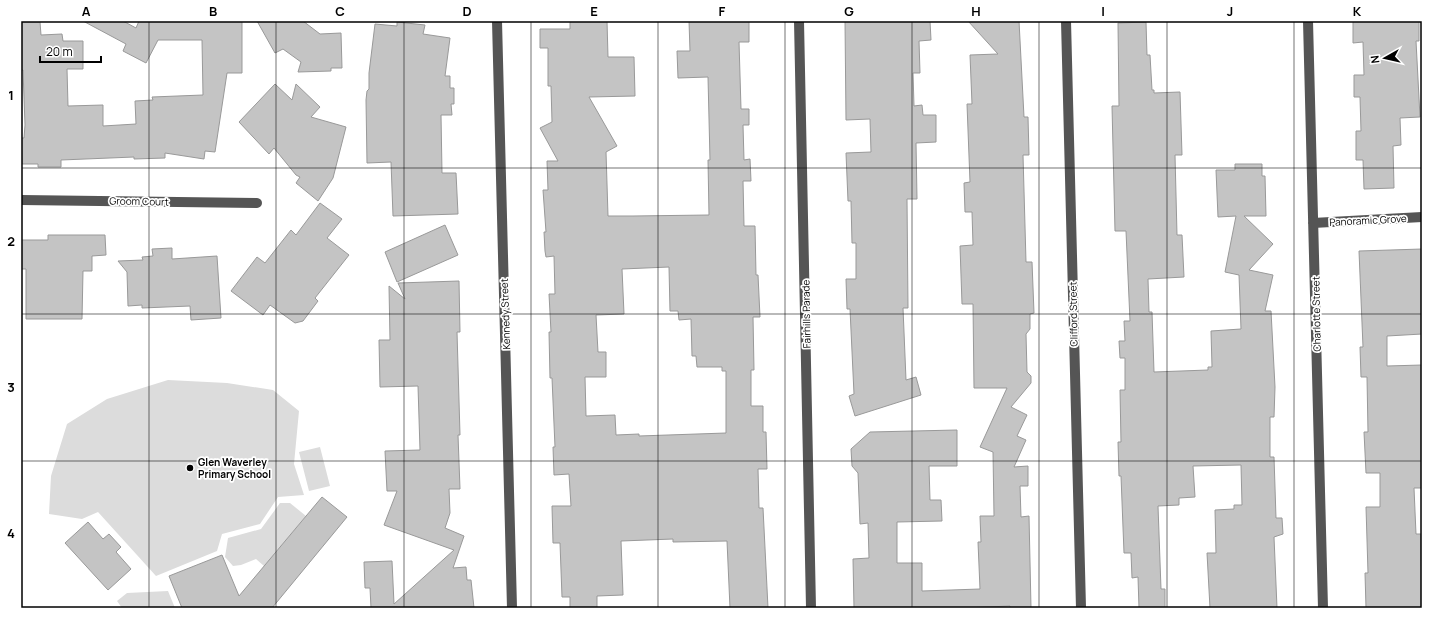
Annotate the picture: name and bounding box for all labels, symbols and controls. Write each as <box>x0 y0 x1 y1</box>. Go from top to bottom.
text: A <box>82 2 91 20</box>
text: B <box>209 2 217 20</box>
text: C <box>335 2 345 20</box>
text: D <box>462 2 472 20</box>
text: E <box>590 2 598 20</box>
text: F <box>719 2 726 20</box>
text: G <box>844 2 854 20</box>
text: H <box>971 2 981 20</box>
text: I <box>1101 2 1105 20</box>
text: J <box>1227 2 1233 20</box>
text: K <box>1353 2 1362 20</box>
scale bar <box>40 38 101 64</box>
north arrow <box>1365 38 1405 78</box>
text: 20 m <box>46 43 73 60</box>
text: N <box>1367 54 1383 64</box>
text: 1 <box>8 86 14 104</box>
street label: Groom Court <box>109 193 169 209</box>
street label: Panoramic Grove <box>1329 211 1407 229</box>
text: 2 <box>7 232 15 250</box>
street label: Charlotte Street <box>1308 276 1324 352</box>
street label: Kennedy Street <box>497 278 513 350</box>
street label: Fairhills Parade <box>798 279 814 348</box>
street label: Clifford Street <box>1065 281 1081 347</box>
text: 3 <box>7 378 15 396</box>
place label: Glen Waverley Primary School <box>198 455 271 481</box>
marker: Glen Waverley Primary School <box>185 463 195 473</box>
text: 4 <box>7 524 15 542</box>

